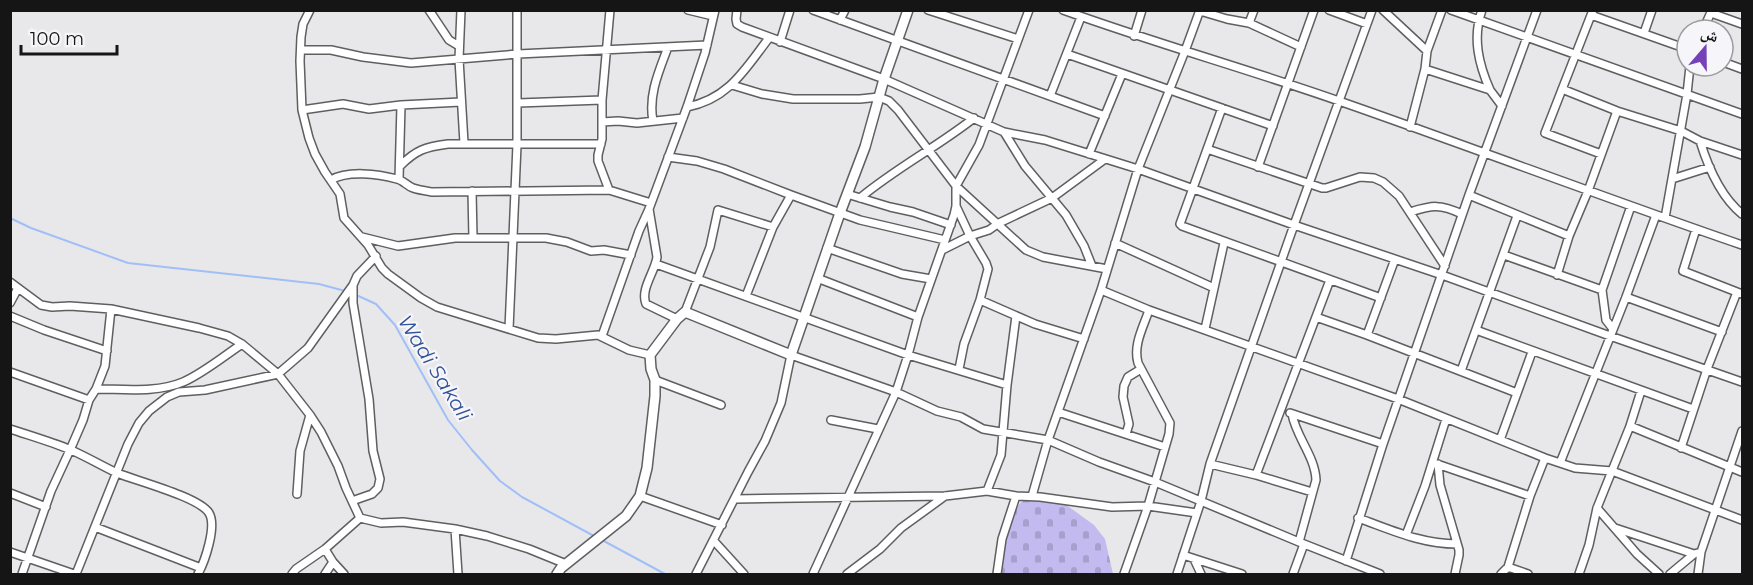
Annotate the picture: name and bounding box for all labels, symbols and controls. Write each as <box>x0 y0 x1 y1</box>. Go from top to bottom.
scale bar <box>21 18 117 56</box>
north arrow <box>1675 18 1735 78</box>
text: ش <box>1699 23 1721 46</box>
text: 100 m <box>30 28 84 50</box>
water label: Wadi Sakali <box>393 311 477 426</box>

